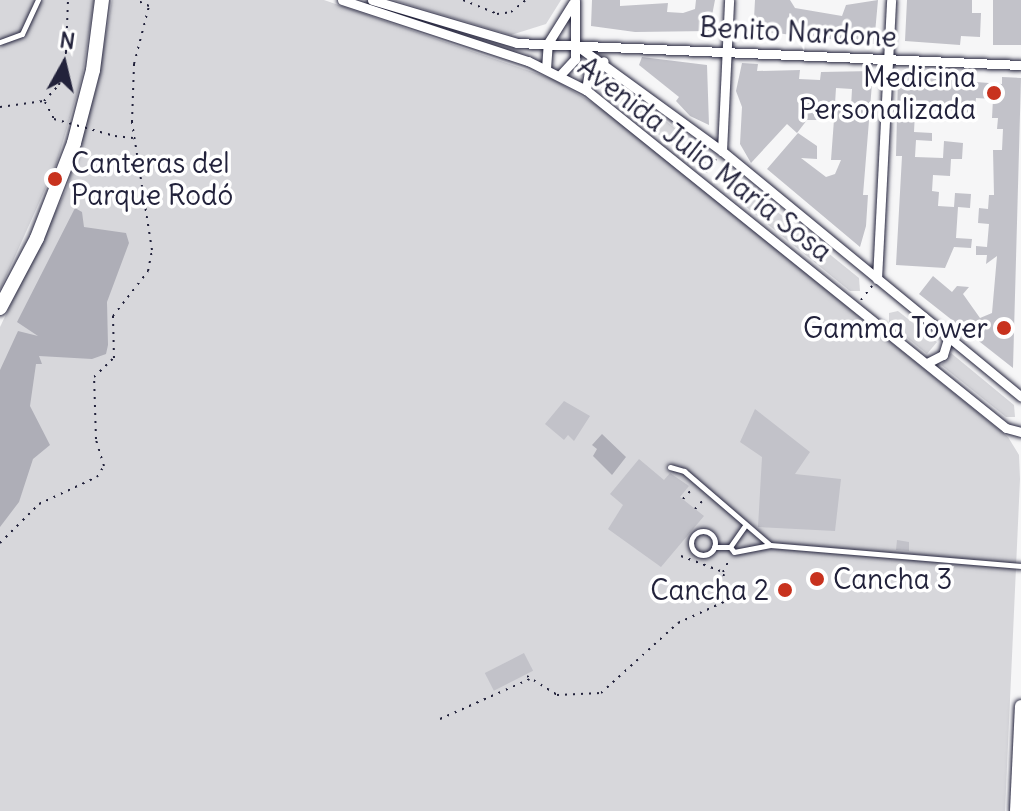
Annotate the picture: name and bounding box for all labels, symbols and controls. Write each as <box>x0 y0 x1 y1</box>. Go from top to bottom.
street label: Benito Nardone <box>699 10 897 54</box>
north arrow <box>24 24 104 104</box>
text: N <box>58 25 77 55</box>
street label: Avenida Julio María Sosa <box>572 50 838 268</box>
place label: Medicina Personalizada <box>799 60 976 126</box>
marker: Medicina Personalizada <box>983 82 1005 104</box>
place label: Canteras del Parque Rodó <box>71 146 233 212</box>
marker: Canteras del Parque Rodó <box>46 170 64 188</box>
place label: Gamma Tower <box>803 311 988 345</box>
marker: Gamma Tower <box>995 319 1013 337</box>
place label: Cancha 3 <box>833 562 952 596</box>
marker: Cancha 3 <box>808 570 826 588</box>
place label: Cancha 2 <box>650 573 769 607</box>
marker: Cancha 2 <box>776 581 794 599</box>

